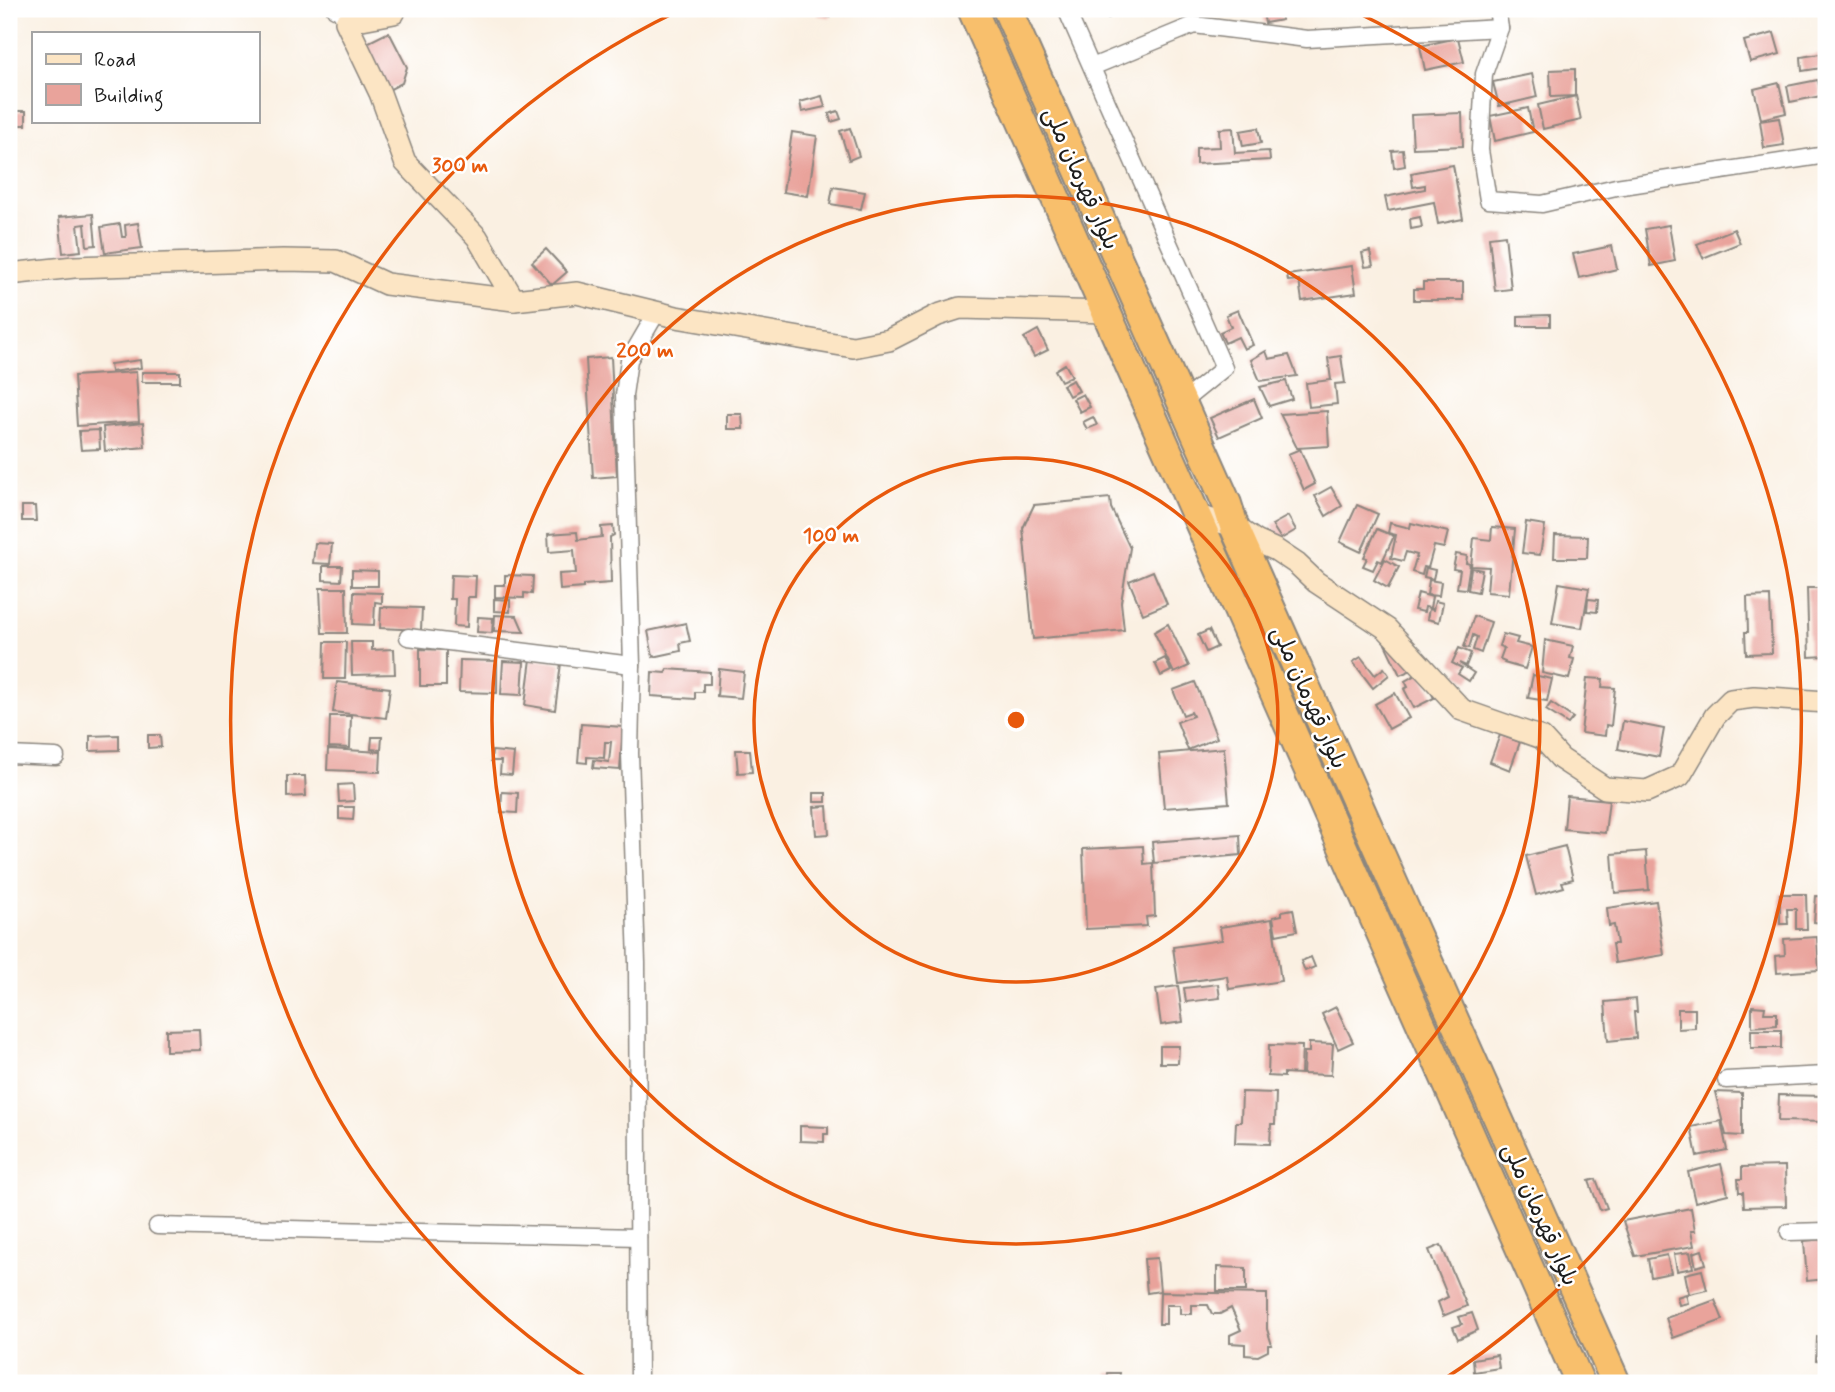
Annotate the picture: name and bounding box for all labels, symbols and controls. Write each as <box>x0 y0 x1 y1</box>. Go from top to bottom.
legend <box>32 32 259 122</box>
text: Road <box>94 46 136 74</box>
text: Building <box>94 82 164 112</box>
street label: بلوار قهرمان ملی <box>1035 103 1125 255</box>
text: 300 m <box>432 152 489 180</box>
text: 200 m <box>616 337 674 365</box>
text: 100 m <box>803 522 859 550</box>
street label: بلوار قهرمان ملی <box>1263 622 1353 774</box>
centre of rings <box>1004 708 1028 732</box>
street label: بلوار قهرمان ملی <box>1494 1139 1584 1291</box>

